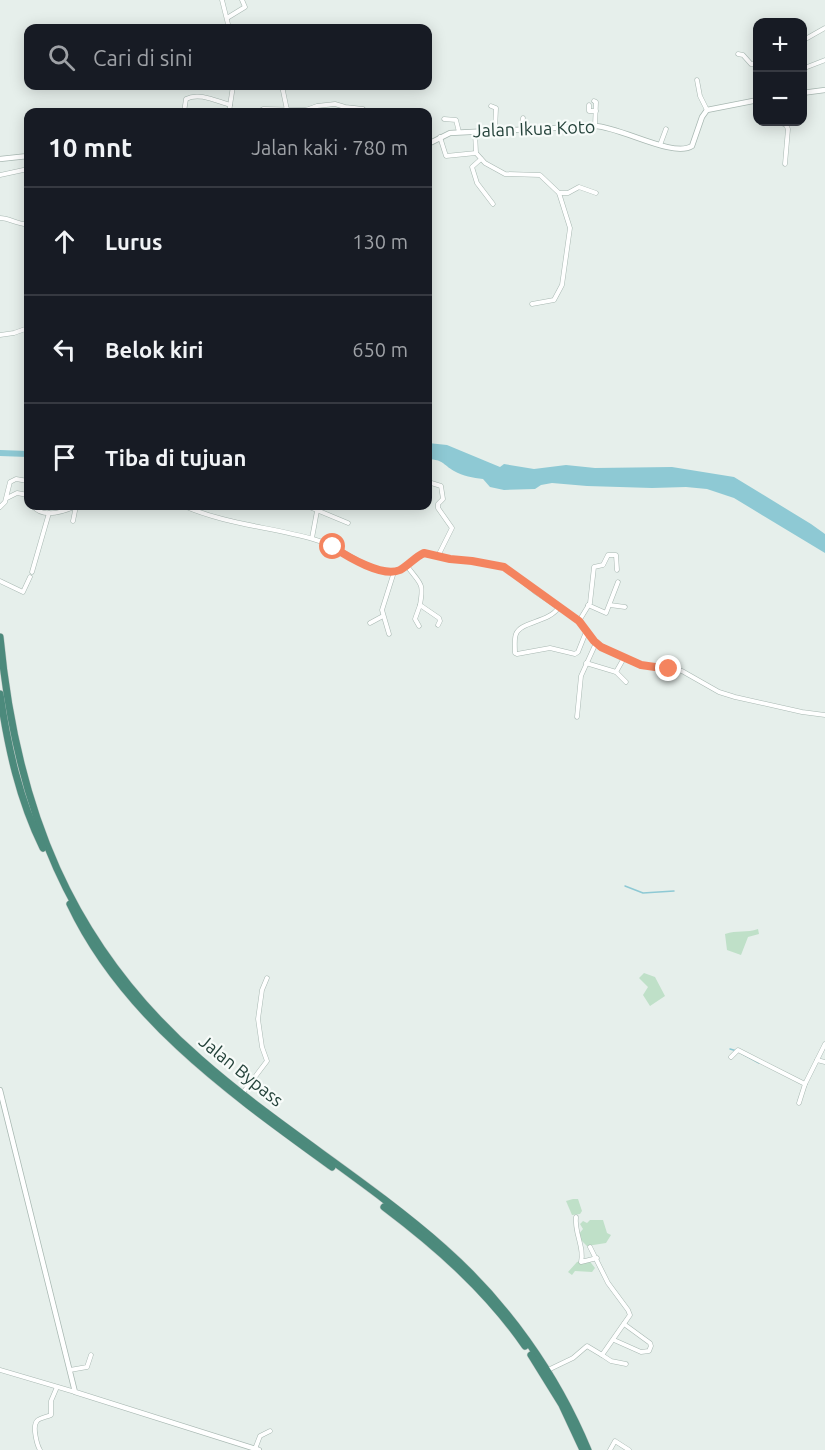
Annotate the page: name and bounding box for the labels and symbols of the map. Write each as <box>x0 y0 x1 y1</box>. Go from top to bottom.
street label: Jalan Ikua Koto <box>472 116 596 140</box>
route start <box>319 533 345 559</box>
route end <box>655 655 681 681</box>
street label: Jalan Bypass <box>196 1030 288 1110</box>

